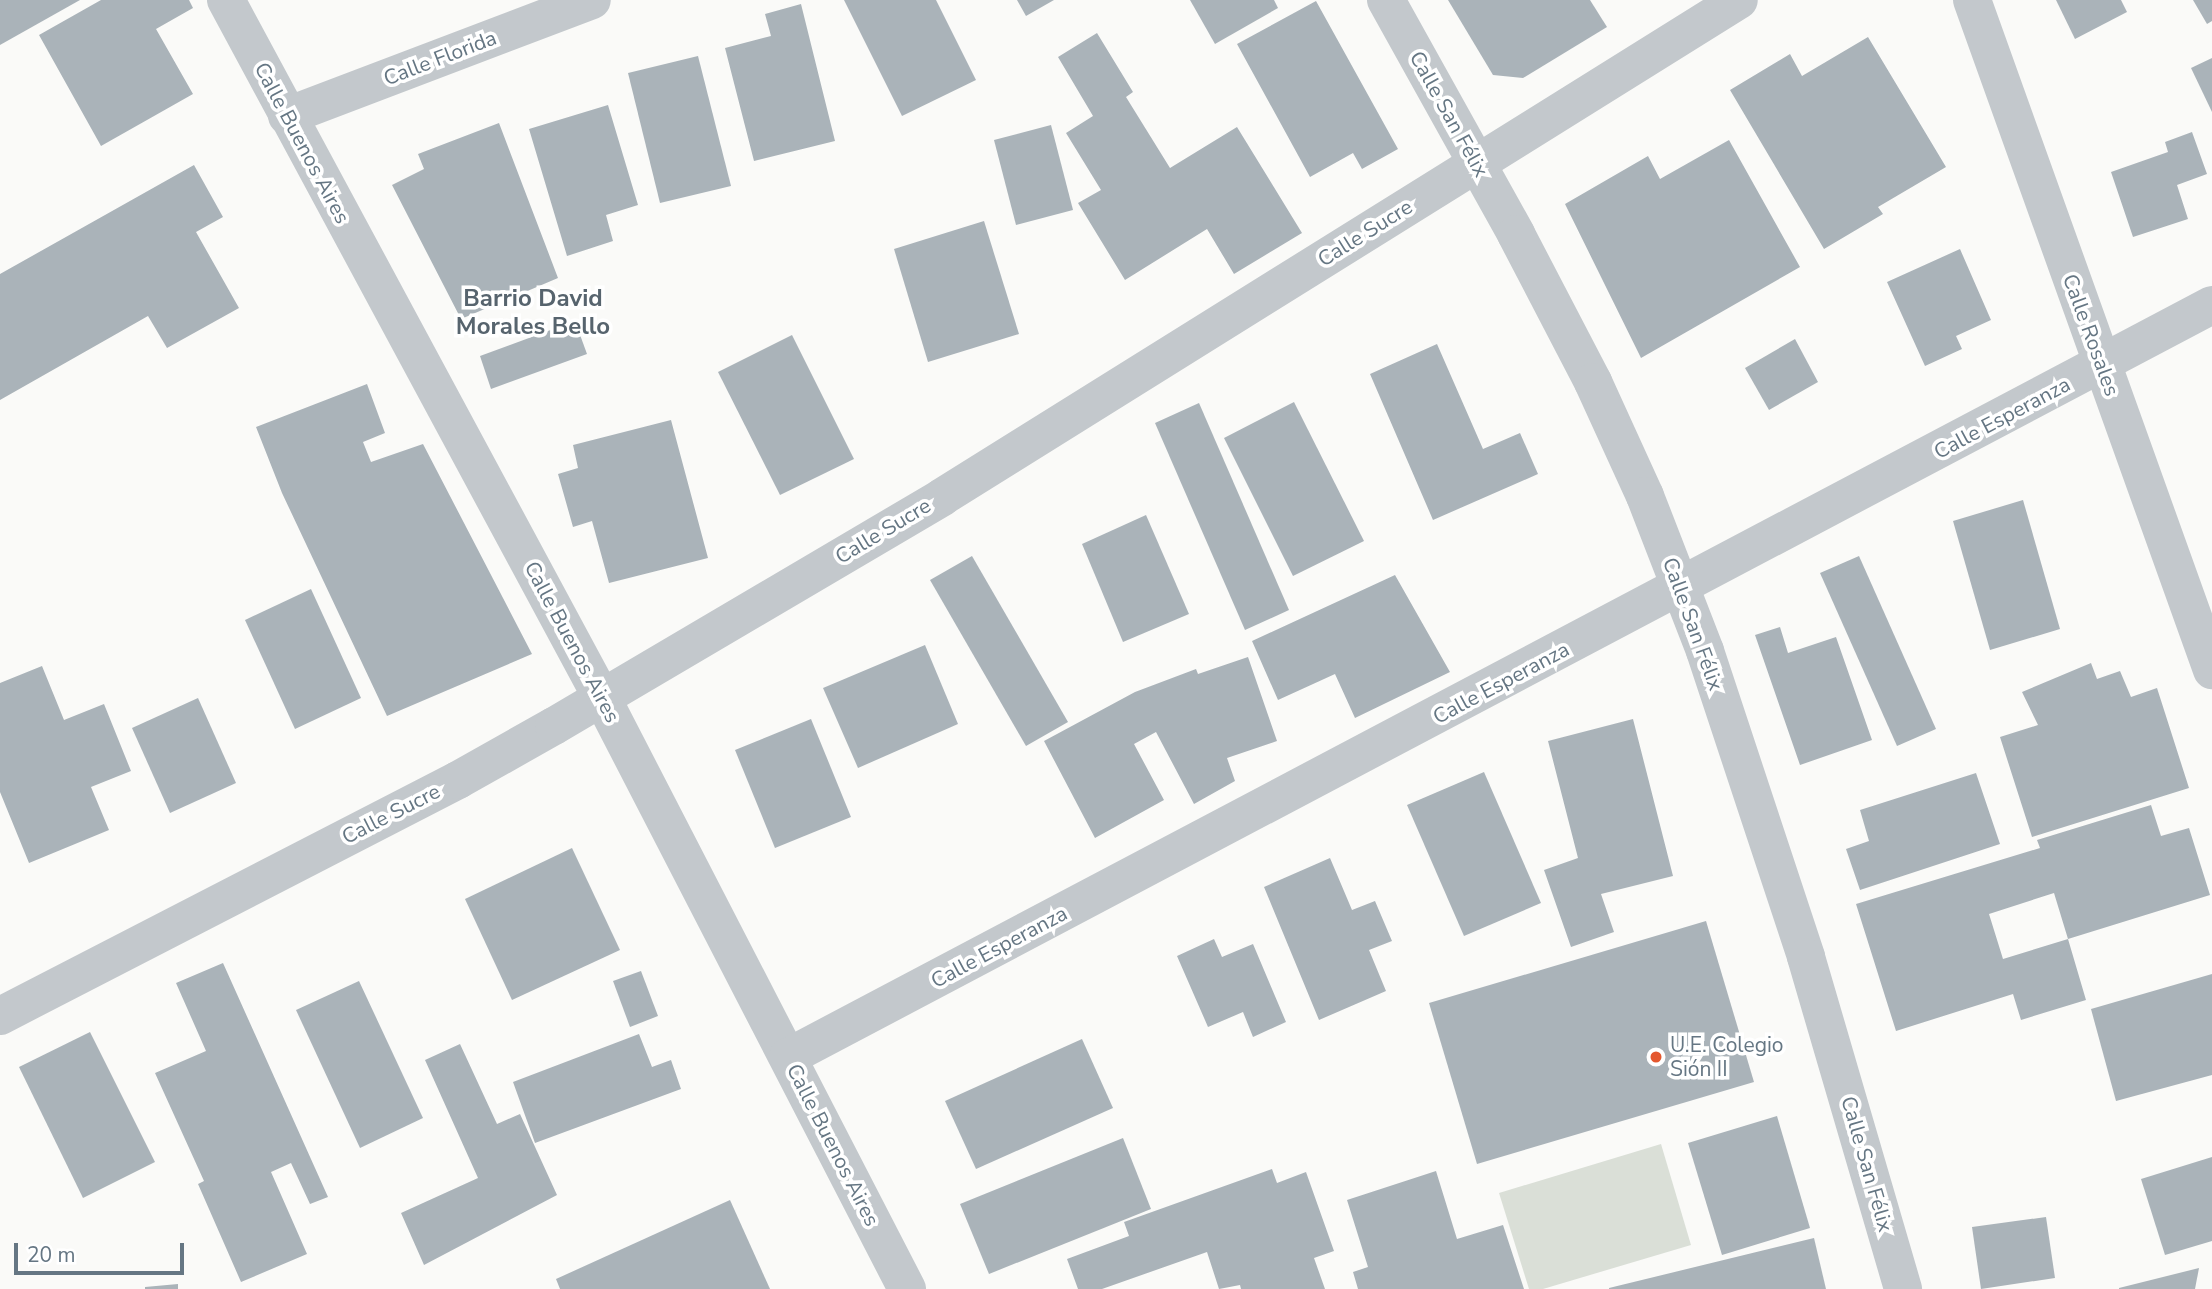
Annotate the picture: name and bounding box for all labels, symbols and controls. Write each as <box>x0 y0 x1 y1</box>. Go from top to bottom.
street label: Calle Florida <box>380 25 500 91</box>
street label: Calle San Félix <box>1404 47 1494 181</box>
street label: Calle Buenos Aires <box>249 58 355 228</box>
street label: Calle Sucre <box>1313 194 1417 272</box>
street label: Calle Rosales <box>2057 271 2125 399</box>
district label: Barrio David Morales Bello <box>456 285 610 341</box>
street label: Calle Esperanza <box>1930 372 2074 464</box>
street label: Calle Sucre <box>831 493 935 569</box>
street label: Calle San Félix <box>1657 554 1729 694</box>
street label: Calle Buenos Aires <box>519 557 625 727</box>
street label: Calle Esperanza <box>1429 637 1573 729</box>
street label: Calle Sucre <box>338 779 444 849</box>
street label: Calle Esperanza <box>927 901 1071 993</box>
place label: U.E. Colegio Sión II <box>1670 1032 1784 1082</box>
marker: U.E. Colegio Sión II <box>1648 1049 1664 1065</box>
street label: Calle Buenos Aires <box>781 1060 885 1230</box>
street label: Calle San Félix <box>1836 1093 1898 1235</box>
scale bar <box>18 1230 187 1274</box>
text: 20 m <box>27 1241 76 1269</box>

